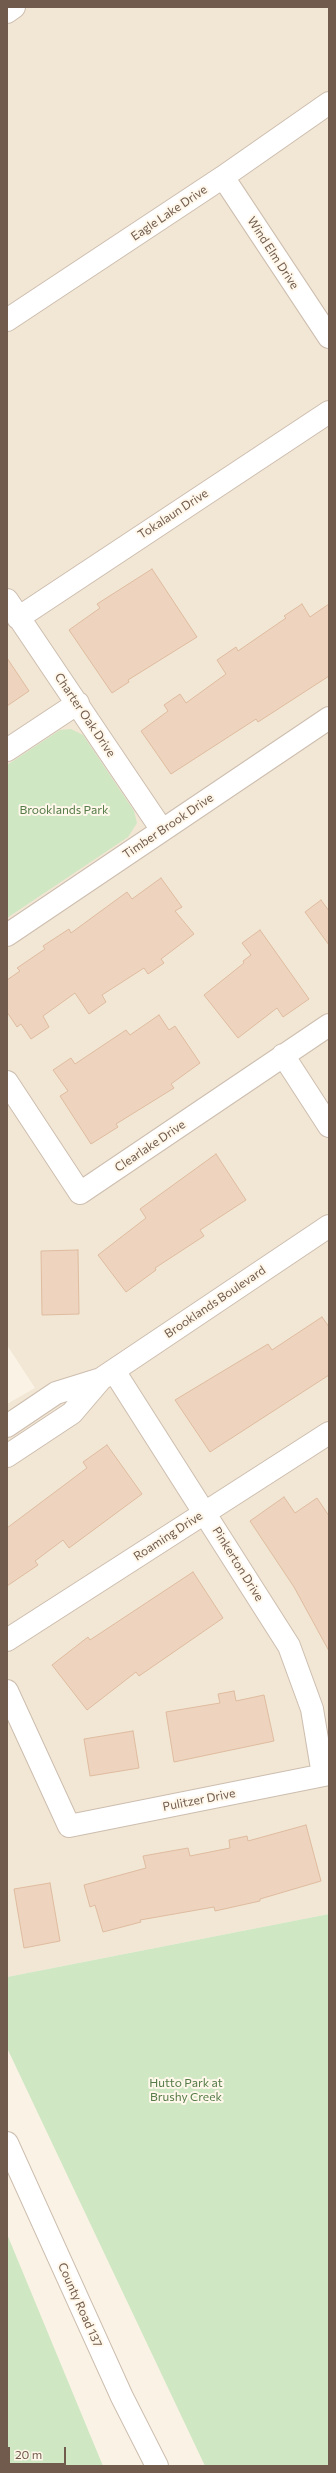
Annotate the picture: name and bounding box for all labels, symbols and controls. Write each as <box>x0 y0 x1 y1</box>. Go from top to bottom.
street label: Eagle Lake Drive <box>128 182 210 244</box>
street label: Wind Elm Drive <box>244 214 302 292</box>
street label: Tokalaun Drive <box>135 486 211 542</box>
street label: Charter Oak Drive <box>52 670 118 760</box>
street label: Timber Brook Drive <box>120 790 216 862</box>
park label: Brooklands Park <box>19 803 109 817</box>
street label: Clearlake Drive <box>112 1117 188 1175</box>
street label: Brooklands Boulevard <box>162 1263 268 1341</box>
street label: Roaming Drive <box>131 1508 205 1564</box>
street label: Pinkerton Drive <box>209 1524 267 1604</box>
street label: Pulitzer Drive <box>161 1786 237 1814</box>
park label: Hutto Park at Brushy Creek <box>149 2076 223 2104</box>
street label: County Road 137 <box>55 2261 105 2349</box>
scale bar <box>10 2439 68 2465</box>
text: 20 m <box>15 2447 42 2461</box>

